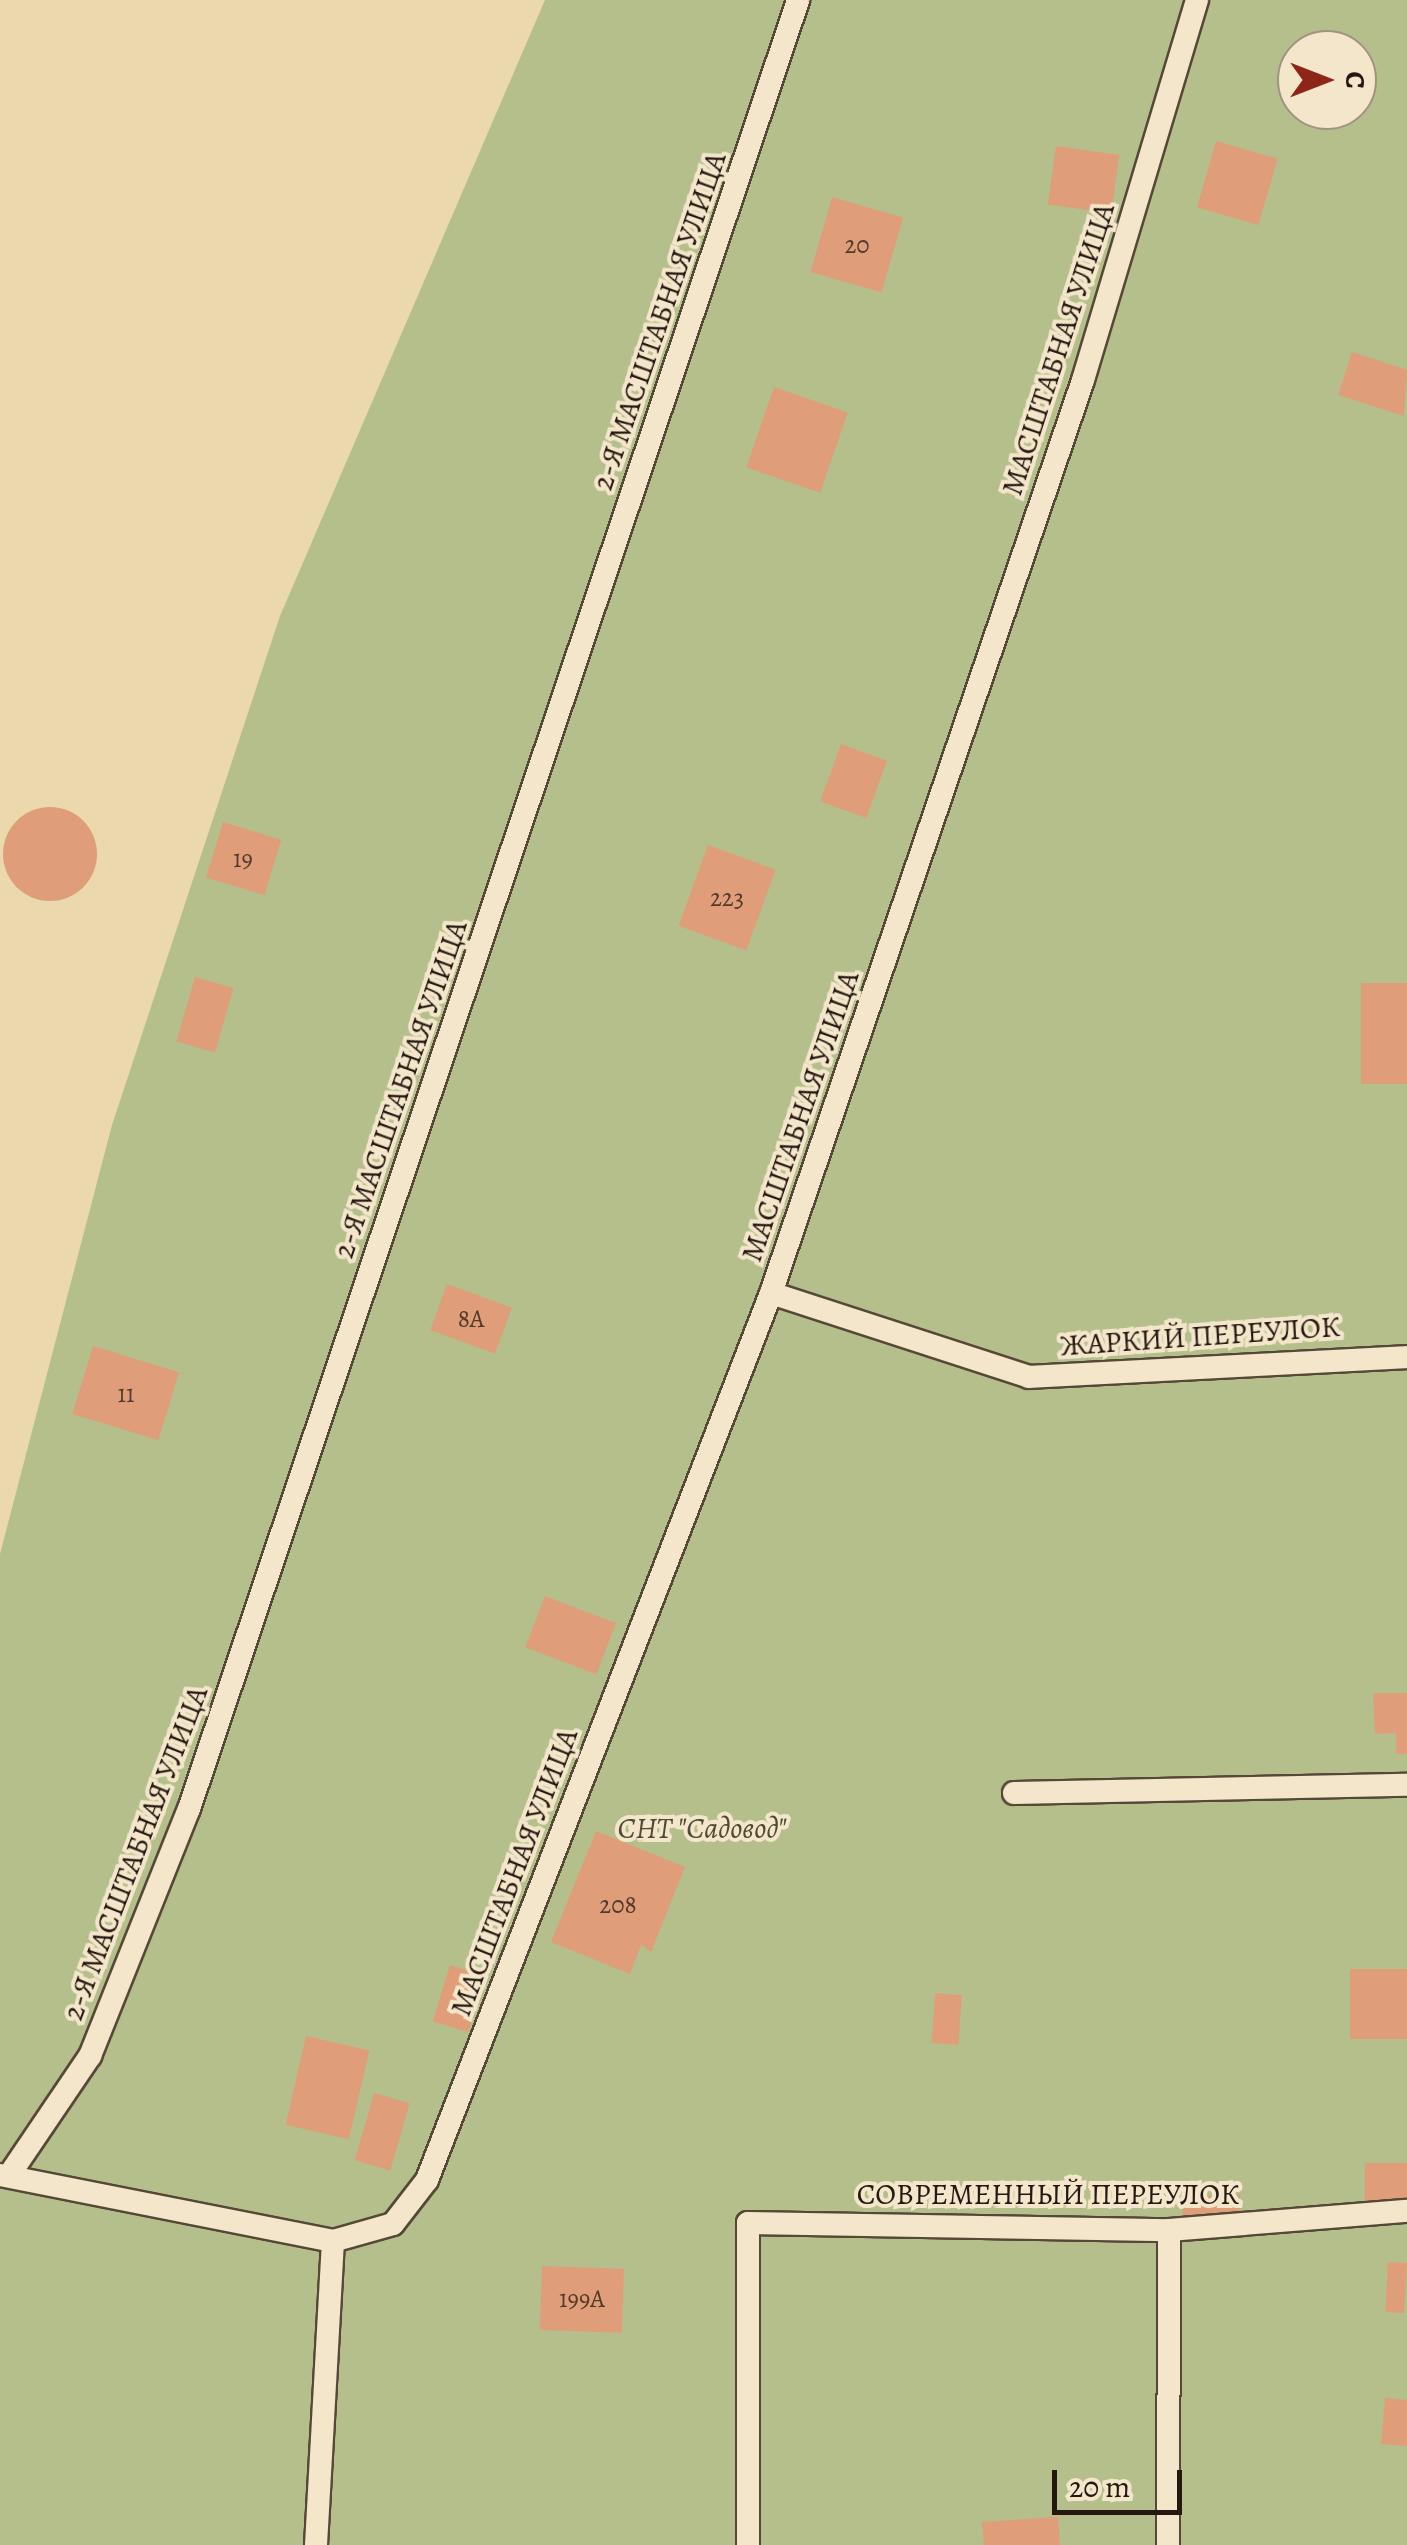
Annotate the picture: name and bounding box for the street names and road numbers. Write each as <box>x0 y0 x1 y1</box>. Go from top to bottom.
street label: 2-Я МАСШТАБНАЯ УЛИЦА <box>584 147 734 495</box>
street label: МАСШТАБНАЯ УЛИЦА <box>994 198 1122 500</box>
street label: 2-Я МАСШТАБНАЯ УЛИЦА <box>325 915 475 1263</box>
street label: МАСШТАБНАЯ УЛИЦА <box>733 966 867 1266</box>
street label: ЖАРКИЙ ПЕРЕУЛОК <box>1059 1308 1341 1364</box>
street label: 2-Я МАСШТАБНАЯ УЛИЦА <box>55 1681 215 2025</box>
street label: МАСШТАБНАЯ УЛИЦА <box>443 1723 585 2021</box>
street label: СОВРЕМЕННЫЙ ПЕРЕУЛОК <box>857 2176 1239 2212</box>

